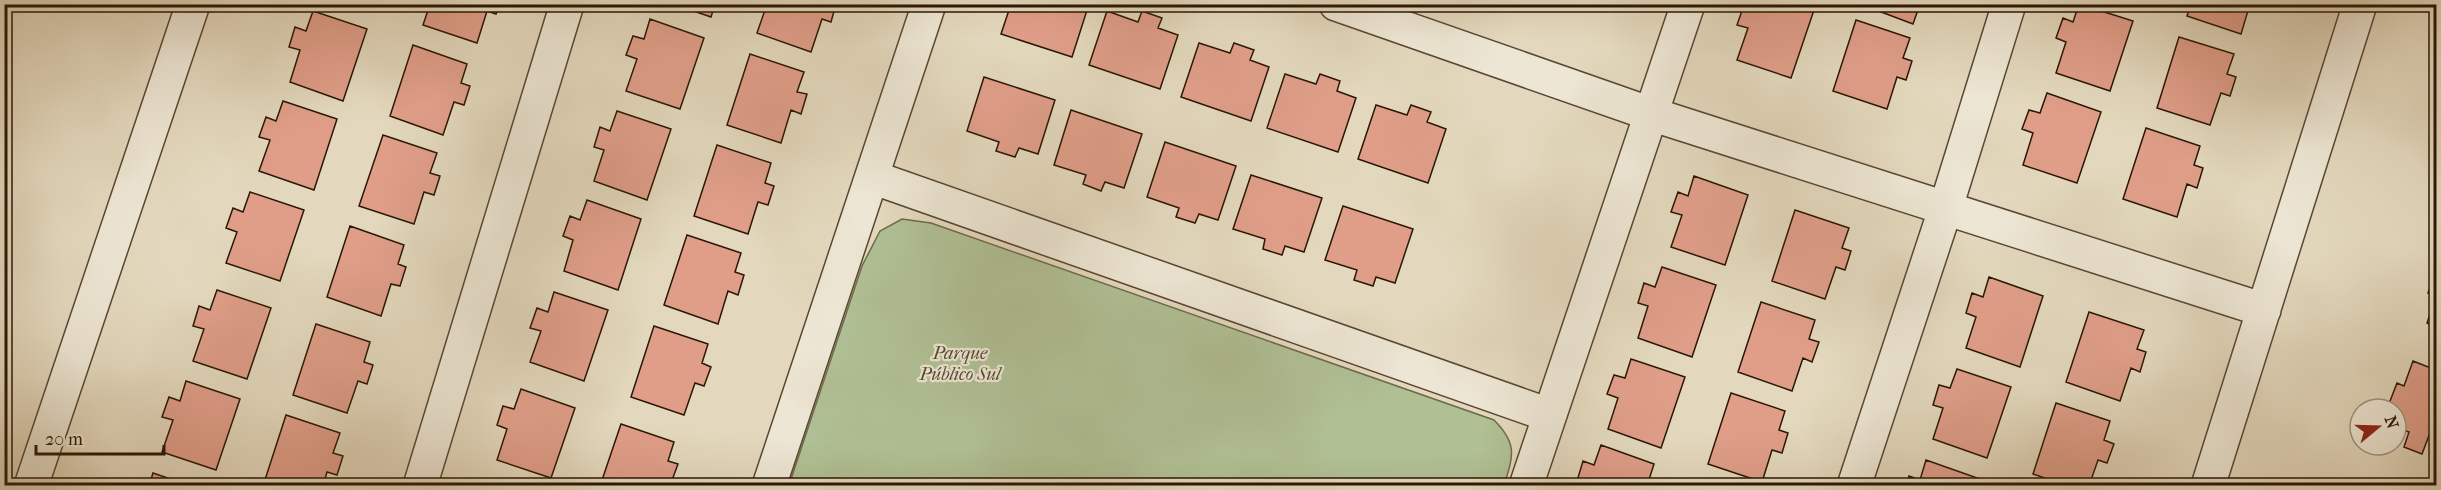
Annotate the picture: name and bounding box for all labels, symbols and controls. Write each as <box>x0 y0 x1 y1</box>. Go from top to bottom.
park label: Parque Público Sul <box>919 343 1003 385</box>
north arrow <box>2348 397 2408 457</box>
text: N <box>2381 413 2403 432</box>
scale bar <box>36 418 164 456</box>
text: 20 m <box>45 429 83 450</box>

